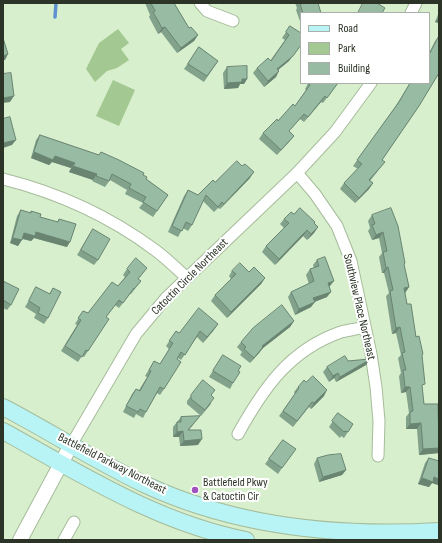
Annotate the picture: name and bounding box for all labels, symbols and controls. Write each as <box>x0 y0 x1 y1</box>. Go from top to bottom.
legend <box>300 12 430 84</box>
text: Road <box>338 21 358 36</box>
text: Park <box>338 41 356 56</box>
text: Building <box>338 61 370 76</box>
street label: Catoctin Circle Northeast <box>149 236 231 318</box>
street label: Southview Place Northeast <box>340 253 378 361</box>
street label: Battlefield Parkway Northeast <box>55 430 169 498</box>
place label: Battlefield Pkwy & Catoctin Cir <box>203 476 268 504</box>
marker: Battlefield Pkwy & Catoctin Cir <box>190 485 200 495</box>

